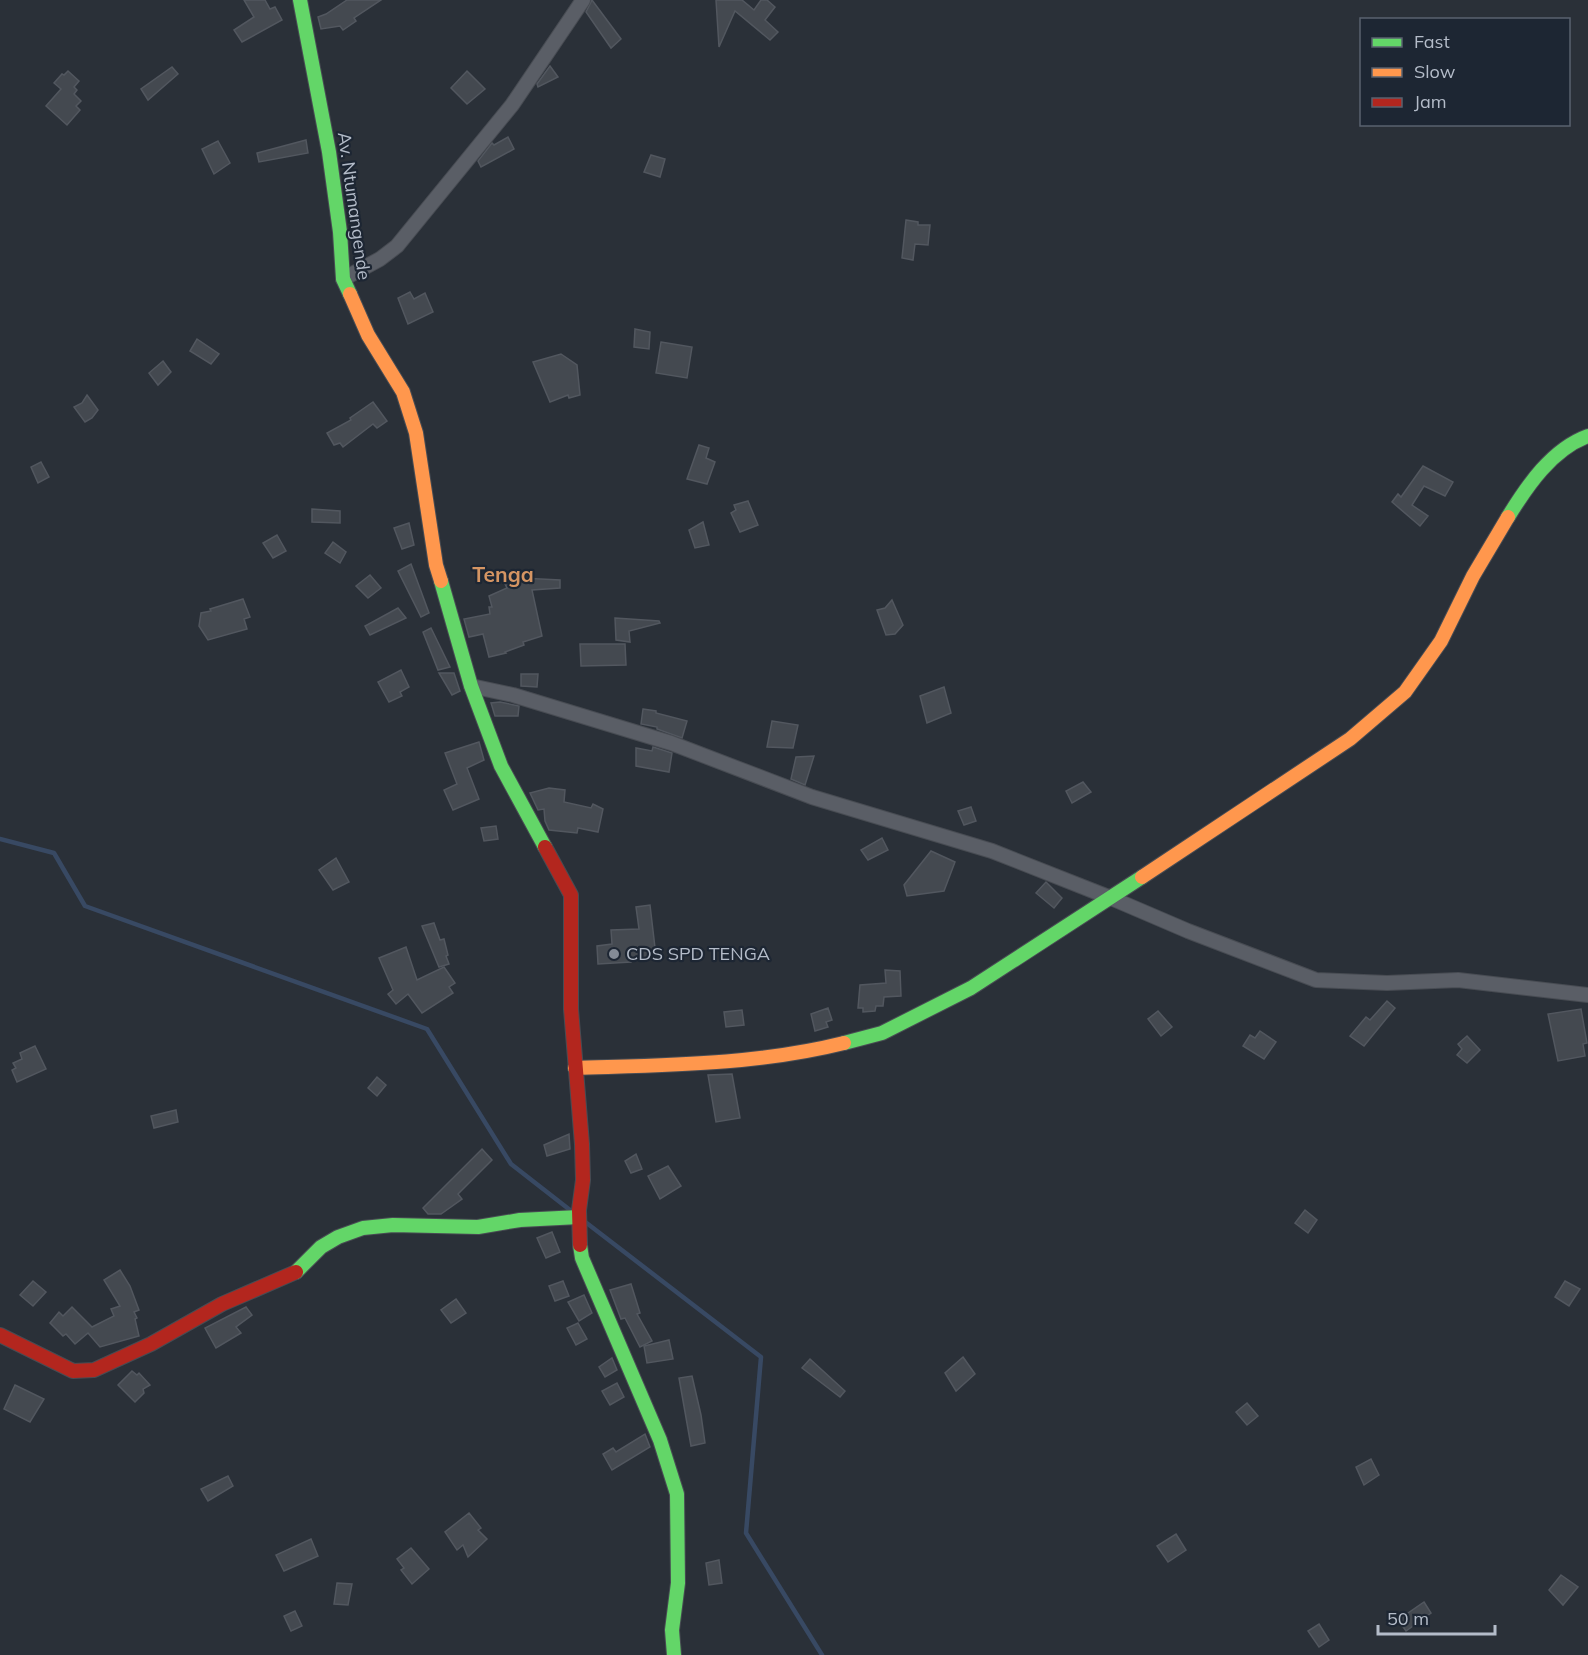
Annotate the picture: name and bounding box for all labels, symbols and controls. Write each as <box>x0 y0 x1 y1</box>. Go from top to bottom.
legend <box>1360 18 1570 126</box>
text: Fast <box>1414 30 1450 53</box>
text: Slow <box>1414 60 1456 83</box>
text: Jam <box>1414 90 1447 113</box>
street label: Av. Ntumangende <box>333 130 376 281</box>
district label: Tenga <box>472 561 534 587</box>
place label: CDS SPD TENGA <box>626 942 770 965</box>
marker: CDS SPD TENGA <box>607 947 621 961</box>
scale bar <box>1378 1598 1495 1636</box>
text: 50 m <box>1387 1607 1429 1630</box>

